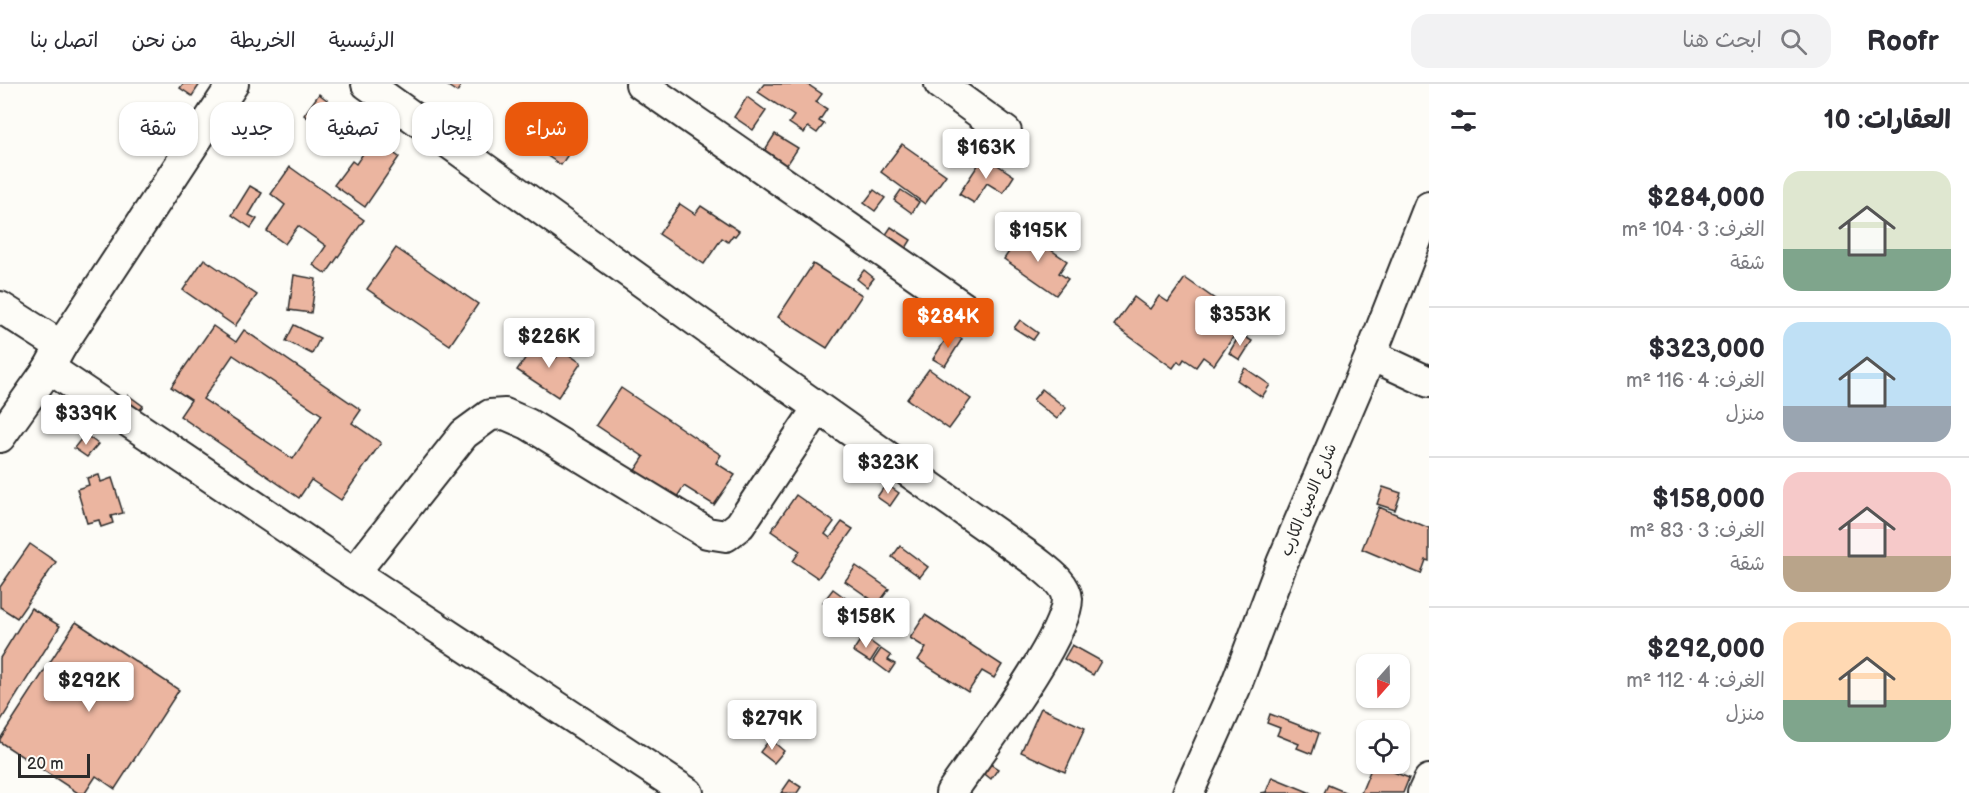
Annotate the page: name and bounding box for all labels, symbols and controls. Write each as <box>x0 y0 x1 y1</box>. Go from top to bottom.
search box <box>1411 14 1831 68</box>
icon: search <box>1777 25 1810 58</box>
text: Roofr <box>1867 25 1939 58</box>
text: ابحث هنا <box>1682 27 1762 54</box>
text: اتصل بنا <box>30 28 98 53</box>
text: من نحن <box>131 28 197 53</box>
text: الخريطة <box>230 28 296 53</box>
text: الرئيسية <box>329 28 395 53</box>
chip: شقة <box>119 102 198 156</box>
chip: جديد <box>210 102 294 156</box>
chip: تصفية <box>306 102 400 156</box>
chip: إيجار <box>412 102 493 156</box>
chip: شراء <box>505 102 588 156</box>
icon: filters <box>1447 104 1480 137</box>
text: العقارات: 10 <box>1823 105 1951 136</box>
pin: $163K <box>944 129 1028 180</box>
text: $163K <box>957 136 1016 160</box>
text: $284,000 <box>1647 183 1765 214</box>
icon: home <box>1831 195 1903 267</box>
pin: $195K <box>996 212 1080 263</box>
text: الغرف: 3 · 104 m² <box>1622 218 1765 242</box>
text: $195K <box>1009 219 1067 243</box>
text: شقة <box>1730 251 1765 275</box>
pin: $353K <box>1198 296 1282 347</box>
pin: $284K <box>906 298 990 349</box>
text: $353K <box>1209 303 1271 327</box>
text: $284K <box>917 305 979 329</box>
pin: $226K <box>507 318 591 369</box>
text: $226K <box>518 325 580 349</box>
text: $323,000 <box>1648 334 1765 365</box>
icon: home <box>1831 346 1903 418</box>
text: الغرف: 4 · 116 m² <box>1626 369 1765 393</box>
pin: $339K <box>44 395 128 446</box>
text: $339K <box>55 402 117 426</box>
text: منزل <box>1726 402 1765 426</box>
street label: شارع الامين الكارب <box>1277 441 1342 560</box>
pin: $323K <box>846 444 930 495</box>
text: $323K <box>857 451 919 475</box>
text: $158,000 <box>1652 484 1765 515</box>
icon: home <box>1831 496 1903 568</box>
text: الغرف: 3 · 83 m² <box>1630 519 1765 543</box>
text: شقة <box>1730 552 1765 576</box>
pin: $158K <box>824 598 908 649</box>
text: $158K <box>837 605 895 629</box>
text: $292,000 <box>1647 634 1765 665</box>
icon: home <box>1831 646 1903 718</box>
north arrow <box>1356 654 1410 708</box>
map controls <box>1356 654 1410 774</box>
pin: $292K <box>47 662 131 713</box>
text: $292K <box>58 669 120 693</box>
text: الغرف: 4 · 112 m² <box>1626 669 1765 693</box>
pin: $279K <box>730 700 814 751</box>
text: منزل <box>1726 702 1765 726</box>
text: $279K <box>742 707 803 731</box>
button: locate <box>1356 720 1410 774</box>
scale bar <box>18 751 90 778</box>
text: 20 m <box>27 755 63 774</box>

